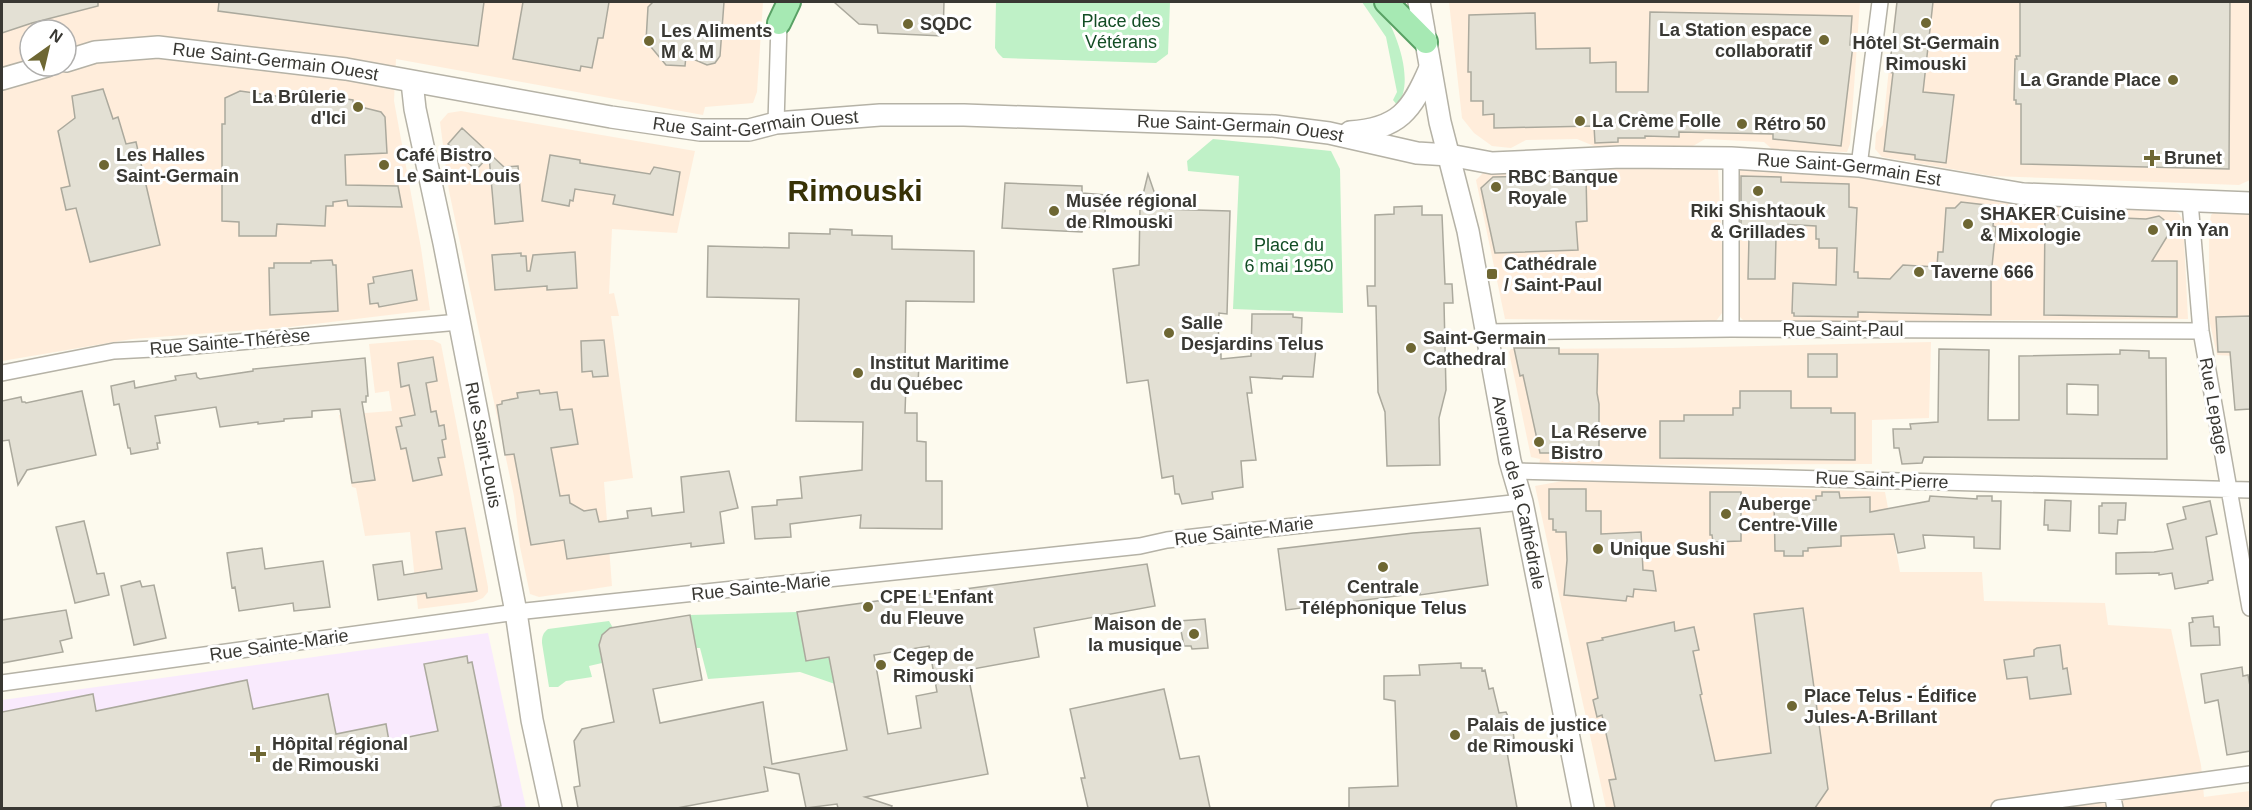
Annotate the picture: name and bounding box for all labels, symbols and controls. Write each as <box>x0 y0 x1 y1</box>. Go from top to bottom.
park label: Place des Vétérans <box>1081 11 1161 52</box>
place label: SQDC <box>920 14 972 34</box>
marker: Hôtel St-Germain Rimouski <box>1919 16 1933 30</box>
marker: SQDC <box>901 17 915 31</box>
north arrow <box>18 18 78 78</box>
place label: La Station espace collaboratif <box>1659 20 1813 61</box>
place label: Les Aliments M & M <box>661 21 772 62</box>
text: N <box>47 26 66 46</box>
marker: La Station espace collaboratif <box>1817 33 1831 47</box>
place label: Hôtel St-Germain Rimouski <box>1852 33 2000 74</box>
marker: Les Aliments M & M <box>642 34 656 48</box>
street label: Rue Saint-Germain Ouest <box>172 39 380 85</box>
place label: La Grande Place <box>2020 70 2161 90</box>
marker: La Grande Place <box>2166 73 2180 87</box>
place label: La Brûlerie d'Ici <box>252 87 346 128</box>
marker: La Brûlerie d'Ici <box>351 100 365 114</box>
street label: Rue Saint-Germain Ouest <box>651 107 859 140</box>
street label: Rue Saint-Germain Ouest <box>1137 111 1346 146</box>
place label: La Crème Folle <box>1592 111 1721 131</box>
marker: La Crème Folle <box>1573 114 1587 128</box>
place label: Rétro 50 <box>1754 114 1826 134</box>
marker: Rétro 50 <box>1735 117 1749 131</box>
place label: Les Halles Saint-Germain <box>116 145 239 186</box>
place label: Café Bistro Le Saint-Louis <box>396 145 520 186</box>
place label: Brunet <box>2164 148 2222 168</box>
street label: Rue Saint-Germain Est <box>1757 150 1943 190</box>
marker: Brunet <box>2145 151 2159 165</box>
marker: Les Halles Saint-Germain <box>97 158 111 172</box>
marker: Café Bistro Le Saint-Louis <box>377 158 391 172</box>
place label: RBC Banque Royale <box>1508 167 1618 208</box>
district label: Rimouski <box>787 174 923 207</box>
marker: RBC Banque Royale <box>1489 180 1503 194</box>
marker: Riki Shishtaouk & Grillades <box>1751 184 1765 198</box>
place label: Musée régional de RImouski <box>1066 191 1197 232</box>
place label: Riki Shishtaouk & Grillades <box>1690 201 1827 242</box>
marker: Musée régional de RImouski <box>1047 204 1061 218</box>
place label: SHAKER Cuisine & Mixologie <box>1980 204 2126 245</box>
marker: SHAKER Cuisine & Mixologie <box>1961 217 1975 231</box>
place label: Yin Yan <box>2165 220 2229 240</box>
marker: Yin Yan <box>2146 223 2160 237</box>
park label: Place du 6 mai 1950 <box>1244 235 1334 276</box>
place label: Cathédrale / Saint-Paul <box>1504 254 1602 295</box>
place label: Taverne 666 <box>1931 262 2034 282</box>
marker: Taverne 666 <box>1912 265 1926 279</box>
marker: Cathédrale / Saint-Paul <box>1485 267 1499 281</box>
place label: Salle Desjardins Telus <box>1181 313 1324 354</box>
street label: Rue Saint-Paul <box>1782 320 1904 340</box>
street label: Rue Sainte-Thérèse <box>149 325 311 359</box>
marker: Salle Desjardins Telus <box>1162 326 1176 340</box>
place label: Saint-Germain Cathedral <box>1423 328 1546 369</box>
marker: Saint-Germain Cathedral <box>1404 341 1418 355</box>
place label: Institut Maritime du Québec <box>870 353 1009 394</box>
street label: Rue Lepage <box>2196 356 2232 456</box>
marker: Institut Maritime du Québec <box>851 366 865 380</box>
street label: Rue Saint-Louis <box>461 380 505 510</box>
street label: Avenue de la Cathédrale <box>1488 394 1549 591</box>
place label: La Réserve Bistro <box>1551 422 1647 463</box>
marker: La Réserve Bistro <box>1532 435 1546 449</box>
street label: Rue Saint-Pierre <box>1815 468 1949 492</box>
place label: Auberge Centre-Ville <box>1738 494 1838 535</box>
marker: Auberge Centre-Ville <box>1719 507 1733 521</box>
street label: Rue Sainte-Marie <box>1173 513 1315 549</box>
place label: Unique Sushi <box>1610 539 1725 559</box>
marker: Unique Sushi <box>1591 542 1605 556</box>
marker: Centrale Téléphonique Telus <box>1376 560 1390 574</box>
street label: Rue Sainte-Marie <box>690 570 832 604</box>
place label: Centrale Téléphonique Telus <box>1299 577 1467 618</box>
place label: CPE L'Enfant du Fleuve <box>880 587 993 628</box>
marker: CPE L'Enfant du Fleuve <box>861 600 875 614</box>
place label: Maison de la musique <box>1088 614 1182 655</box>
street label: Rue Sainte-Marie <box>208 625 350 665</box>
marker: Maison de la musique <box>1187 627 1201 641</box>
place label: Cegep de Rimouski <box>893 645 974 686</box>
marker: Cegep de Rimouski <box>874 658 888 672</box>
place label: Place Telus - Édifice Jules-A-Brillant <box>1804 685 1977 727</box>
marker: Place Telus - Édifice Jules-A-Brillant <box>1785 699 1799 713</box>
place label: Palais de justice de Rimouski <box>1467 715 1607 756</box>
marker: Palais de justice de Rimouski <box>1448 728 1462 742</box>
place label: Hôpital régional de Rimouski <box>272 734 408 775</box>
marker: Hôpital régional de Rimouski <box>249 745 267 763</box>

